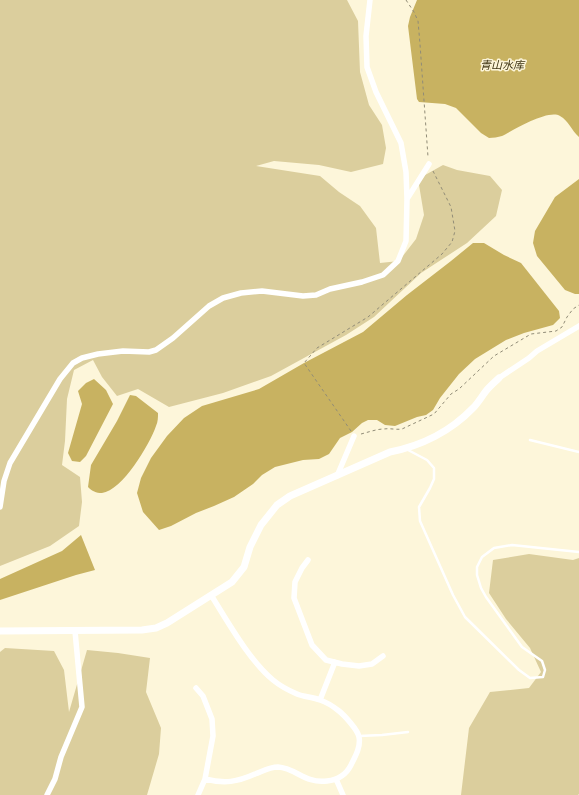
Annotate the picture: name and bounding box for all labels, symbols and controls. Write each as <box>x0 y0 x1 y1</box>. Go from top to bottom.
water label: 青山水库 <box>480 59 526 72</box>

